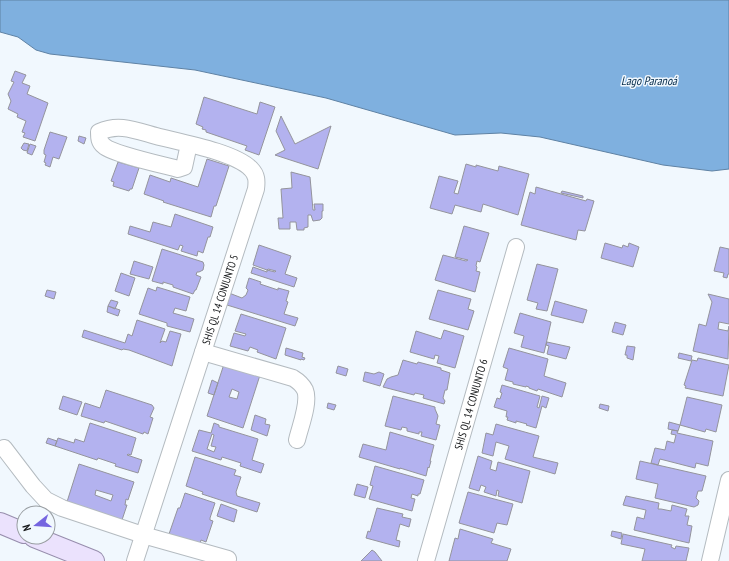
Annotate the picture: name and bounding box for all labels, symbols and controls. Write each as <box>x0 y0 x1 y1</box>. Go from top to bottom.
water label: Lago Paranoá <box>621 73 678 88</box>
street label: SHIS QL 14 CONJUNTO 5 <box>199 253 241 346</box>
street label: SHIS QL 14 CONJUNTO 6 <box>451 357 491 451</box>
north arrow <box>16 505 56 545</box>
text: N <box>19 523 34 533</box>

